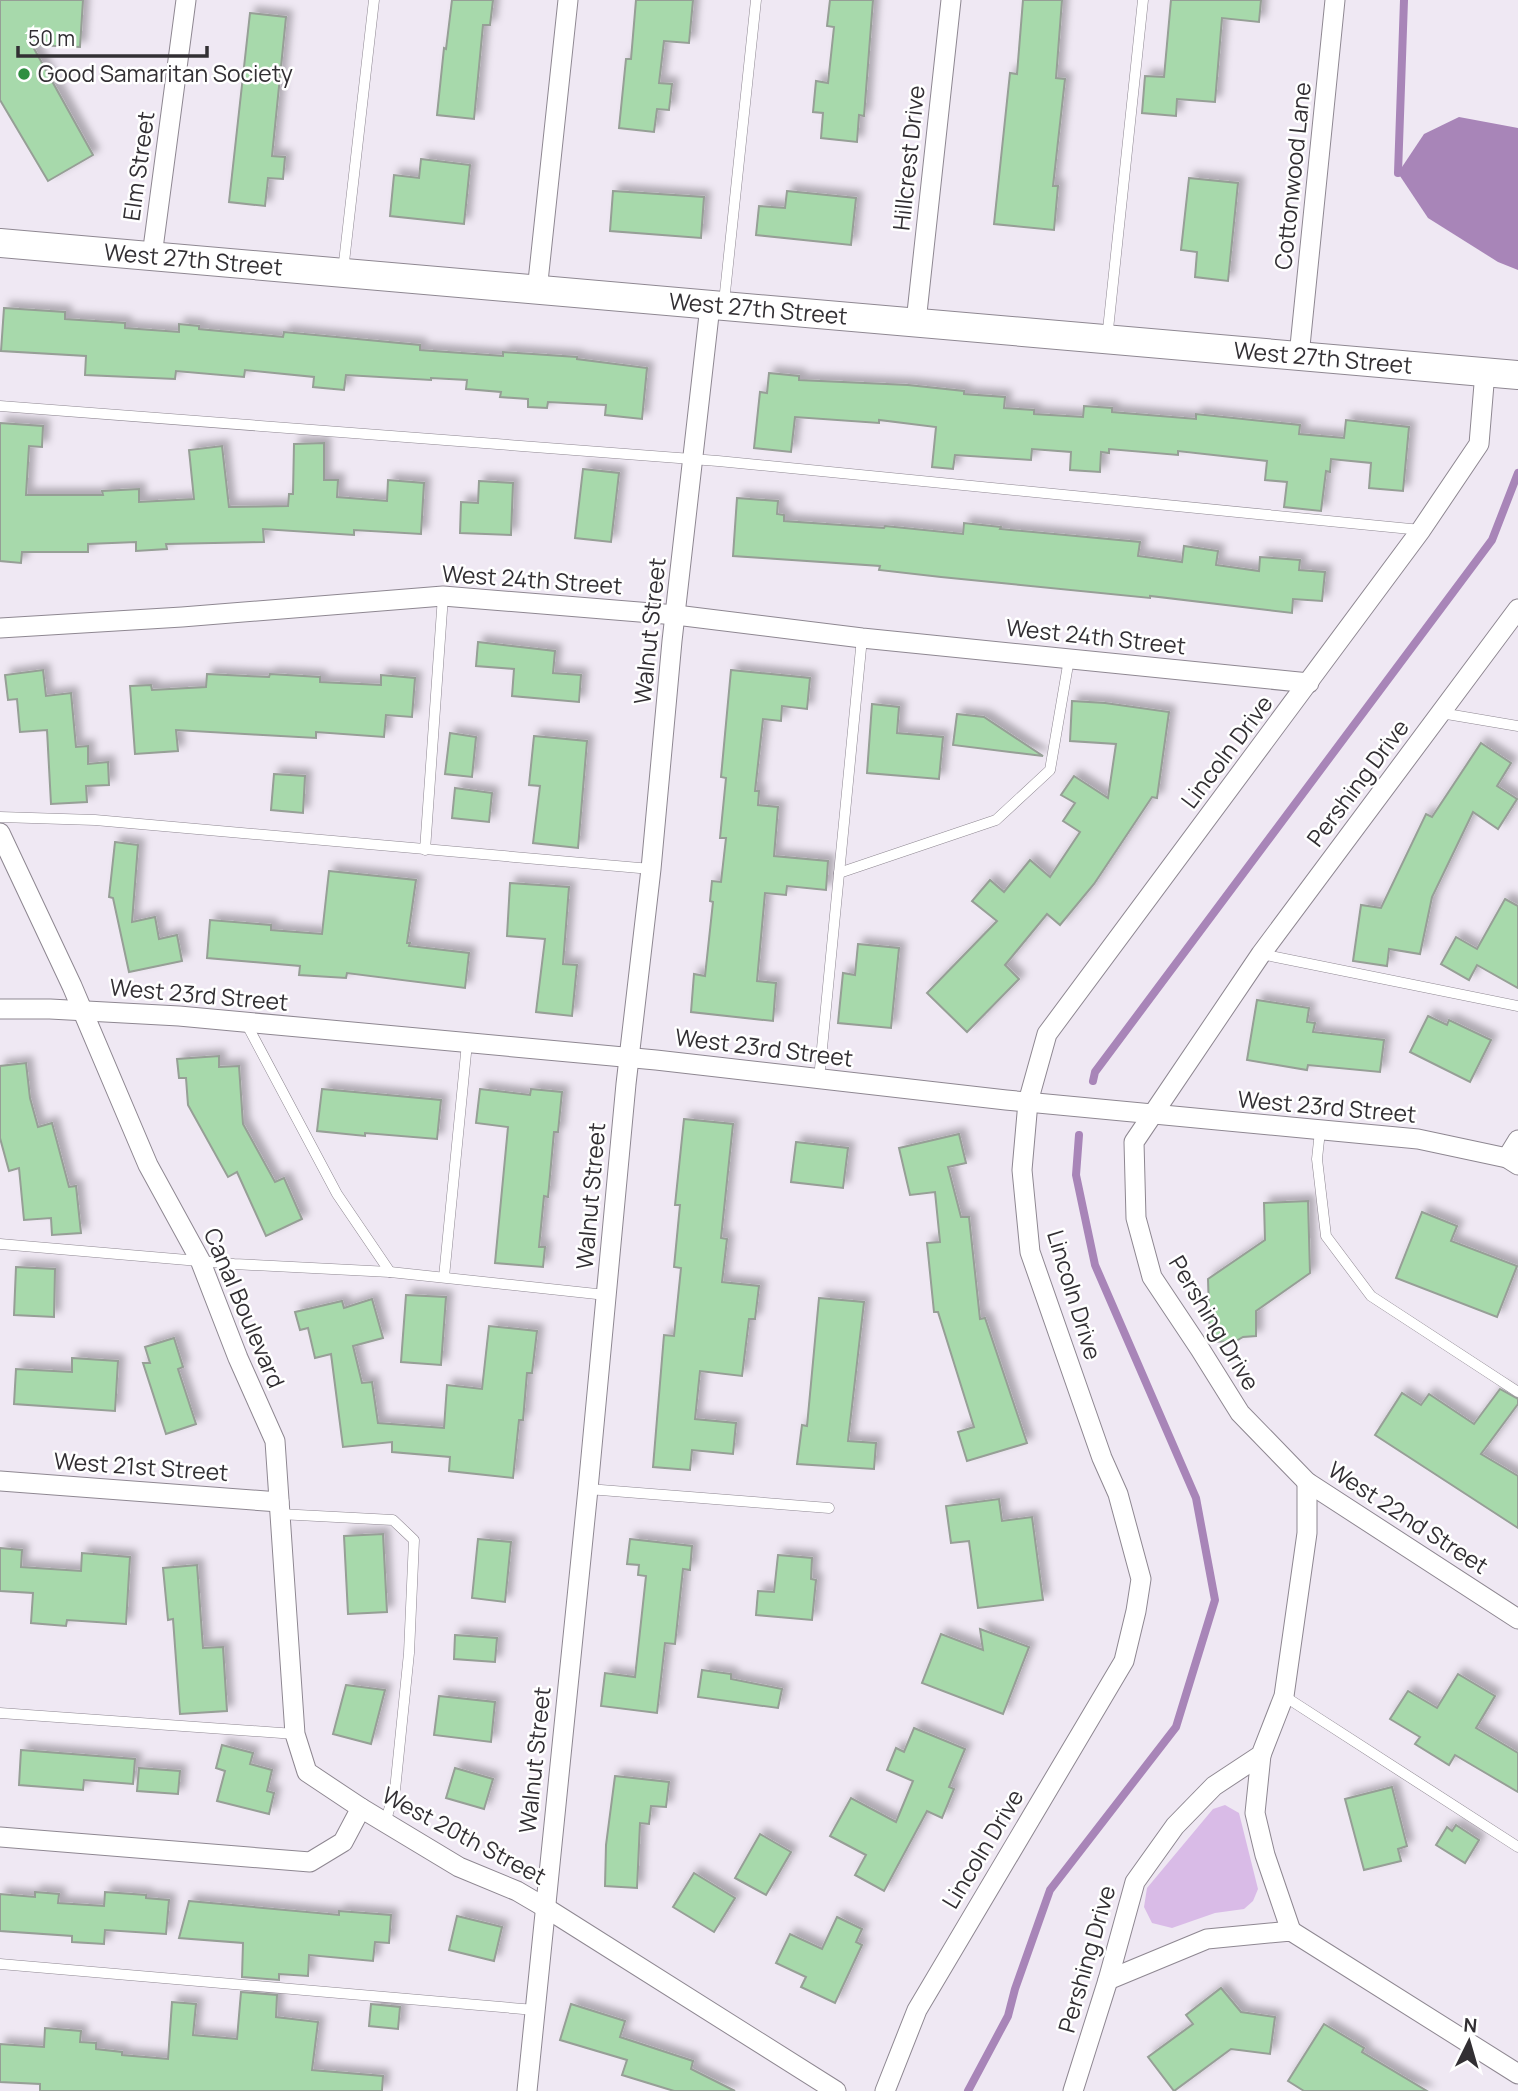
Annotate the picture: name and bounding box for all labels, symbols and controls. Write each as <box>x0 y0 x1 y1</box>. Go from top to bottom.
scale bar <box>18 14 206 58</box>
text: 50 m <box>28 24 75 52</box>
place label: Good Samaritan Society <box>38 57 293 89</box>
marker: Good Samaritan Society <box>16 66 32 82</box>
street label: Cottonwood Lane <box>1266 80 1318 271</box>
street label: Hillcrest Drive <box>884 84 932 232</box>
street label: Elm Street <box>115 109 162 223</box>
street label: West 27th Street <box>103 235 284 283</box>
street label: West 27th Street <box>668 284 849 332</box>
street label: West 27th Street <box>1232 333 1414 381</box>
street label: Walnut Street <box>625 556 673 706</box>
street label: West 24th Street <box>441 557 623 601</box>
street label: West 24th Street <box>1005 611 1188 661</box>
street label: Lincoln Drive <box>1173 688 1279 815</box>
street label: Pershing Drive <box>1299 712 1416 853</box>
street label: West 23rd Street <box>108 970 290 1018</box>
street label: West 23rd Street <box>673 1020 855 1074</box>
street label: West 23rd Street <box>1236 1082 1418 1130</box>
street label: Walnut Street <box>568 1121 612 1271</box>
street label: Canal Boulevard <box>197 1223 293 1392</box>
street label: Lincoln Drive <box>1040 1226 1110 1364</box>
street label: Pershing Drive <box>1162 1249 1268 1396</box>
street label: West 21st Street <box>53 1444 229 1488</box>
street label: West 22nd Street <box>1322 1453 1495 1581</box>
street label: Walnut Street <box>510 1685 558 1835</box>
street label: West 20th Street <box>377 1778 552 1892</box>
street label: Lincoln Drive <box>934 1783 1030 1914</box>
street label: Pershing Drive <box>1050 1881 1122 2036</box>
north arrow <box>1434 2007 1504 2077</box>
text: N <box>1463 2012 1478 2039</box>

